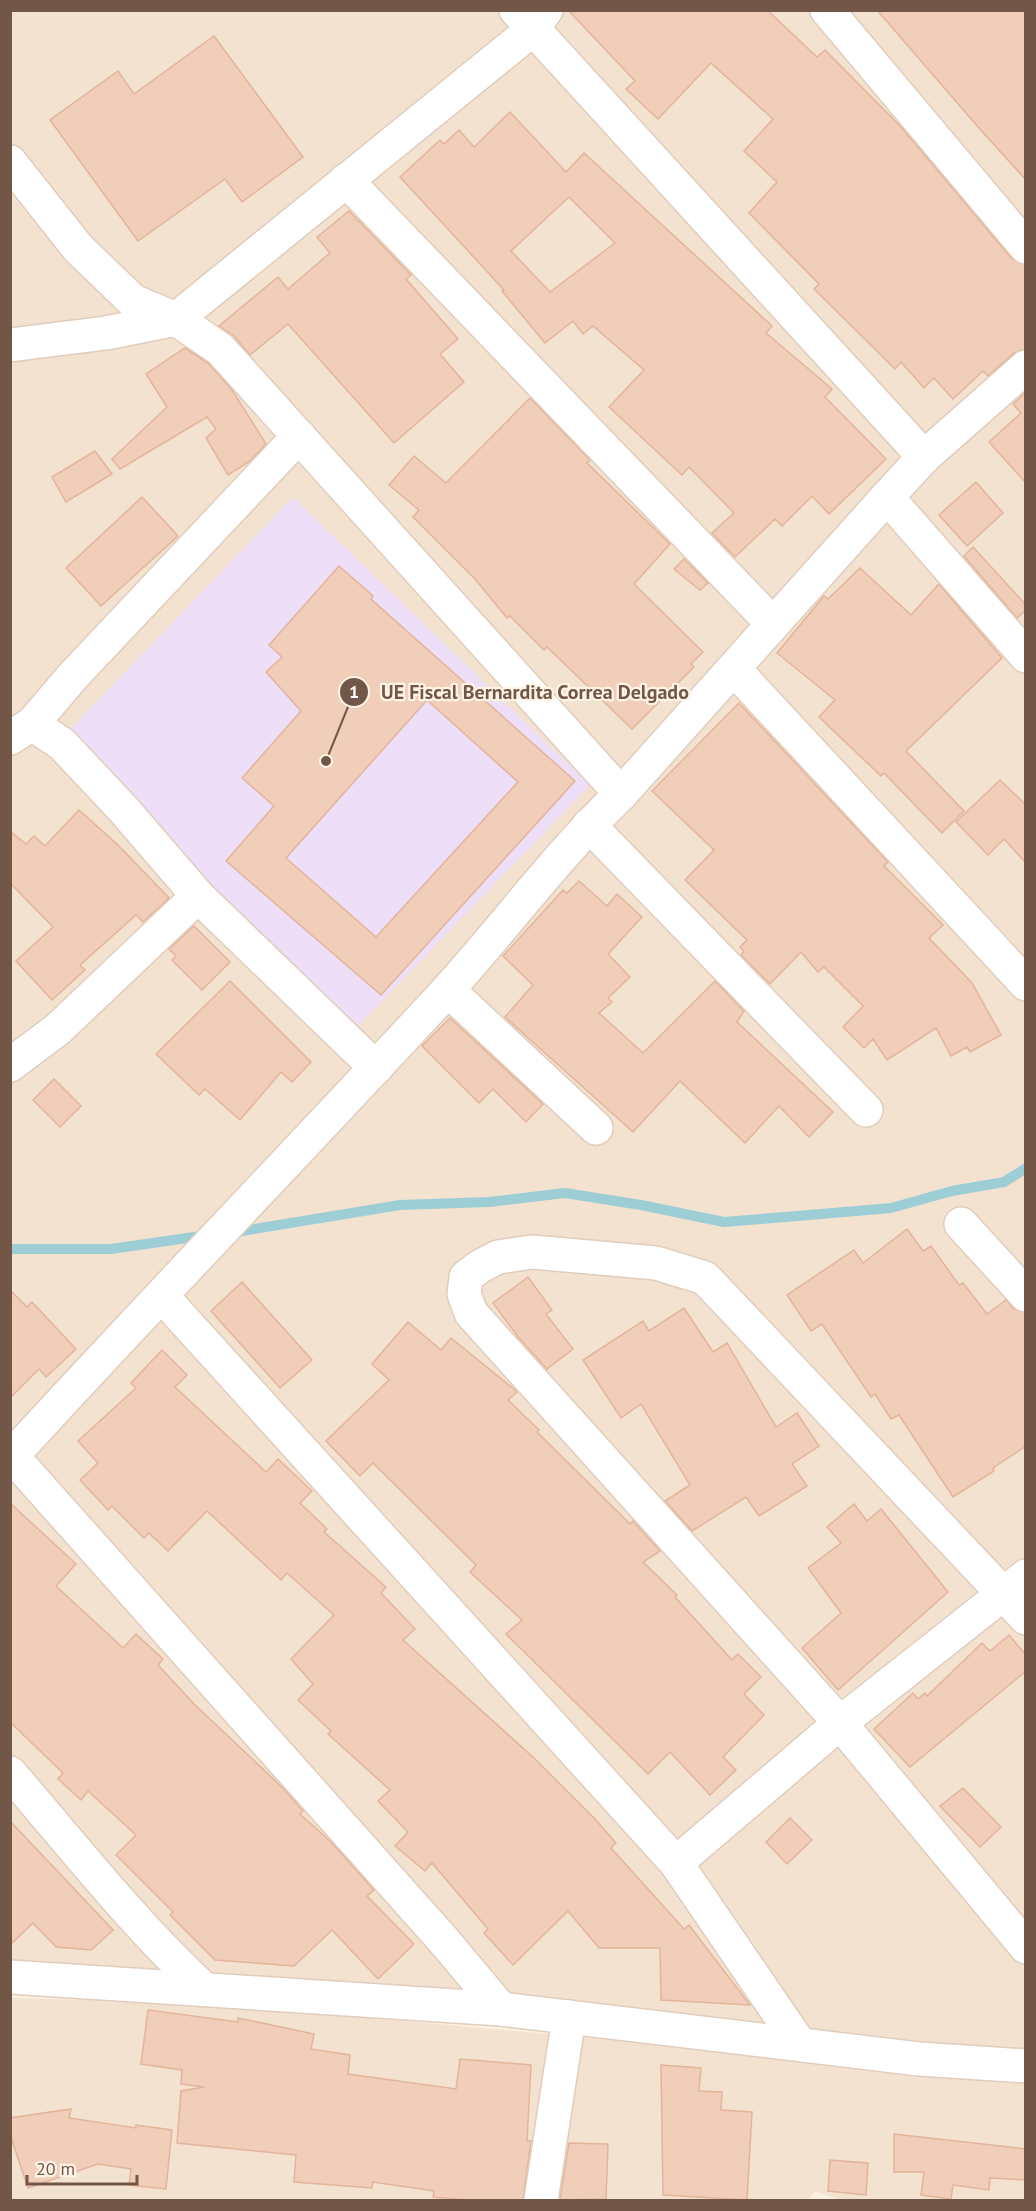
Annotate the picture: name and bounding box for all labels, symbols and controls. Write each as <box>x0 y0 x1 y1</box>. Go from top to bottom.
callout: UE Fiscal Bernardita Correa Delgado <box>339 673 701 711</box>
text: UE Fiscal Bernardita Correa Delgado <box>381 679 689 705</box>
text: 1 <box>349 680 359 703</box>
scale bar <box>27 2148 136 2186</box>
text: 20 m <box>36 2157 75 2180</box>

